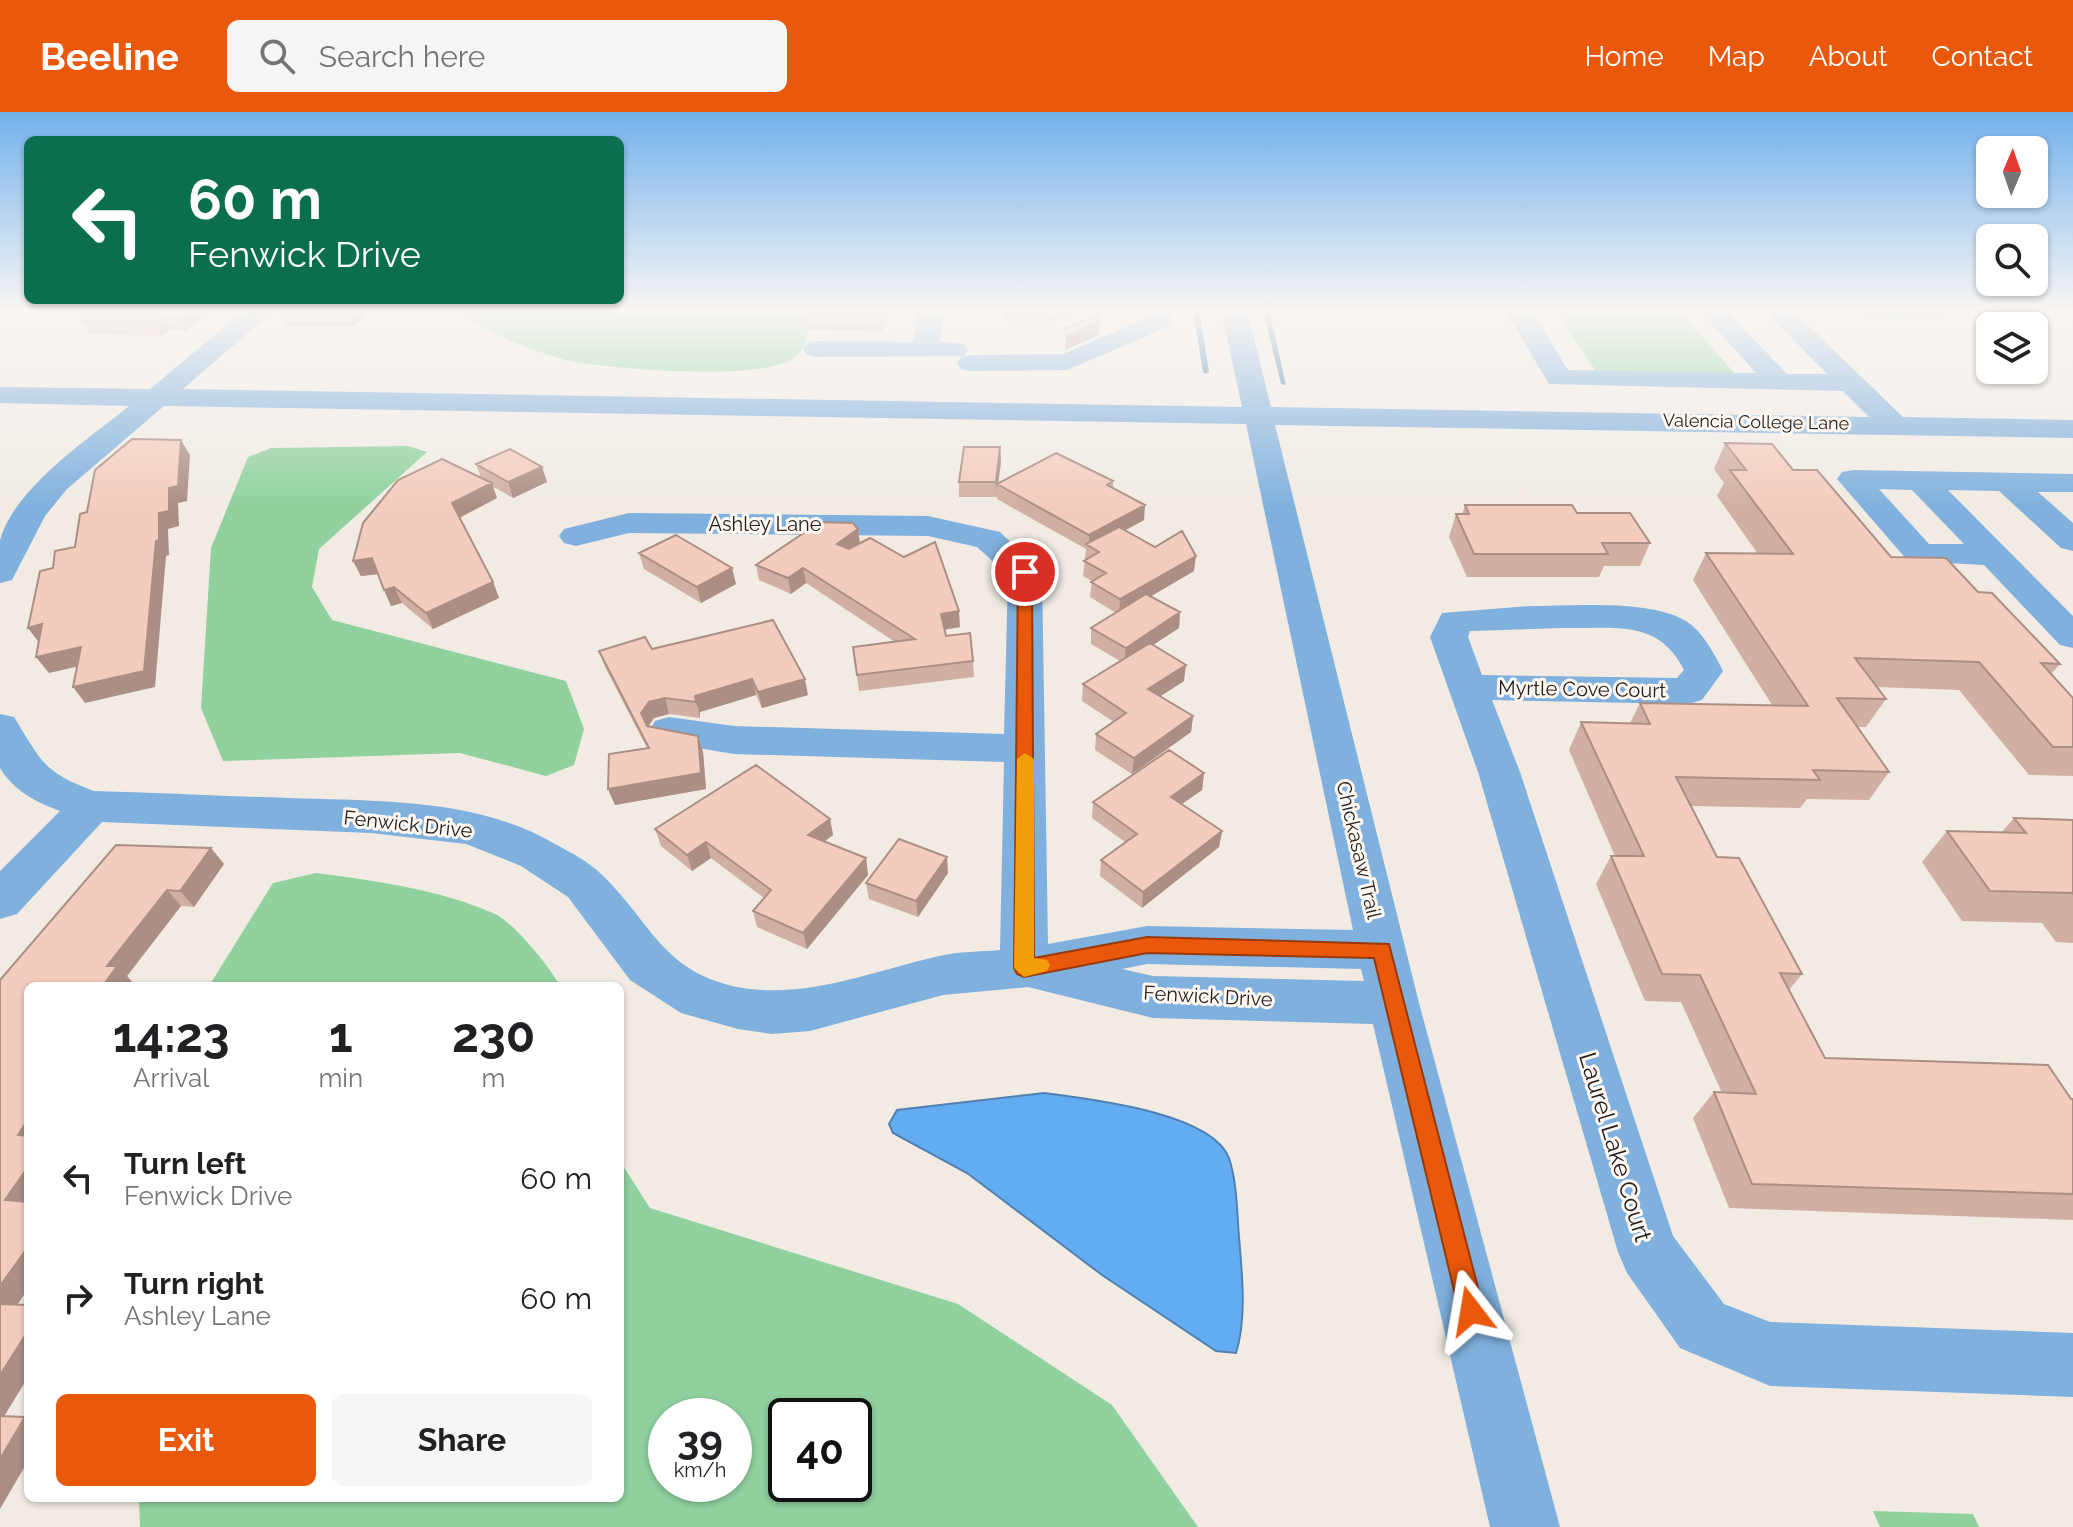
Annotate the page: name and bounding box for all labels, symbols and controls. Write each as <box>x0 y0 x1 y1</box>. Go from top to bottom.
search box <box>227 20 787 92</box>
text: Beeline <box>40 34 179 79</box>
icon: search <box>255 34 299 78</box>
text: Search here <box>319 39 485 74</box>
text: Home <box>1584 40 1664 73</box>
text: Map <box>1708 40 1765 73</box>
text: About <box>1809 40 1888 73</box>
text: Contact <box>1932 40 2033 73</box>
north arrow <box>1976 136 2048 208</box>
map controls <box>1976 136 2048 384</box>
text: 60 m <box>188 166 322 232</box>
icon: left <box>56 168 160 272</box>
button: search <box>1976 224 2048 296</box>
text: Fenwick Drive <box>188 233 421 275</box>
button: layers <box>1976 312 2048 384</box>
street label: Valencia College Lane <box>1663 409 1850 434</box>
street label: Ashley Lane <box>709 512 822 536</box>
pin <box>991 538 1059 606</box>
icon: arrive <box>1003 550 1047 594</box>
street label: Myrtle Cove Court <box>1498 676 1666 702</box>
street label: Chickasaw Trail <box>1331 779 1387 922</box>
street label: Fenwick Drive <box>342 805 474 843</box>
street label: Fenwick Drive <box>1143 981 1273 1011</box>
text: 14:23 <box>113 1007 230 1063</box>
text: 1 <box>329 1007 353 1063</box>
text: 230 <box>452 1007 535 1063</box>
street label: Laurel Lake Court <box>1573 1049 1658 1245</box>
text: Arrival <box>133 1063 209 1093</box>
text: min <box>318 1063 363 1093</box>
text: m <box>482 1063 506 1093</box>
text: Turn left <box>124 1146 246 1181</box>
icon: left <box>56 1156 100 1200</box>
text: 60 m <box>520 1161 592 1196</box>
text: Fenwick Drive <box>124 1181 292 1211</box>
text: Turn right <box>124 1266 264 1301</box>
position arrow <box>1429 1269 1513 1353</box>
icon: right <box>56 1276 100 1320</box>
text: 60 m <box>520 1281 592 1316</box>
text: Ashley Lane <box>124 1301 271 1331</box>
button: Exit <box>56 1394 316 1486</box>
button: Share <box>332 1394 592 1486</box>
speed limit sign: 40 <box>768 1398 872 1502</box>
text: 39 <box>677 1416 723 1463</box>
text: km/h <box>674 1458 726 1482</box>

